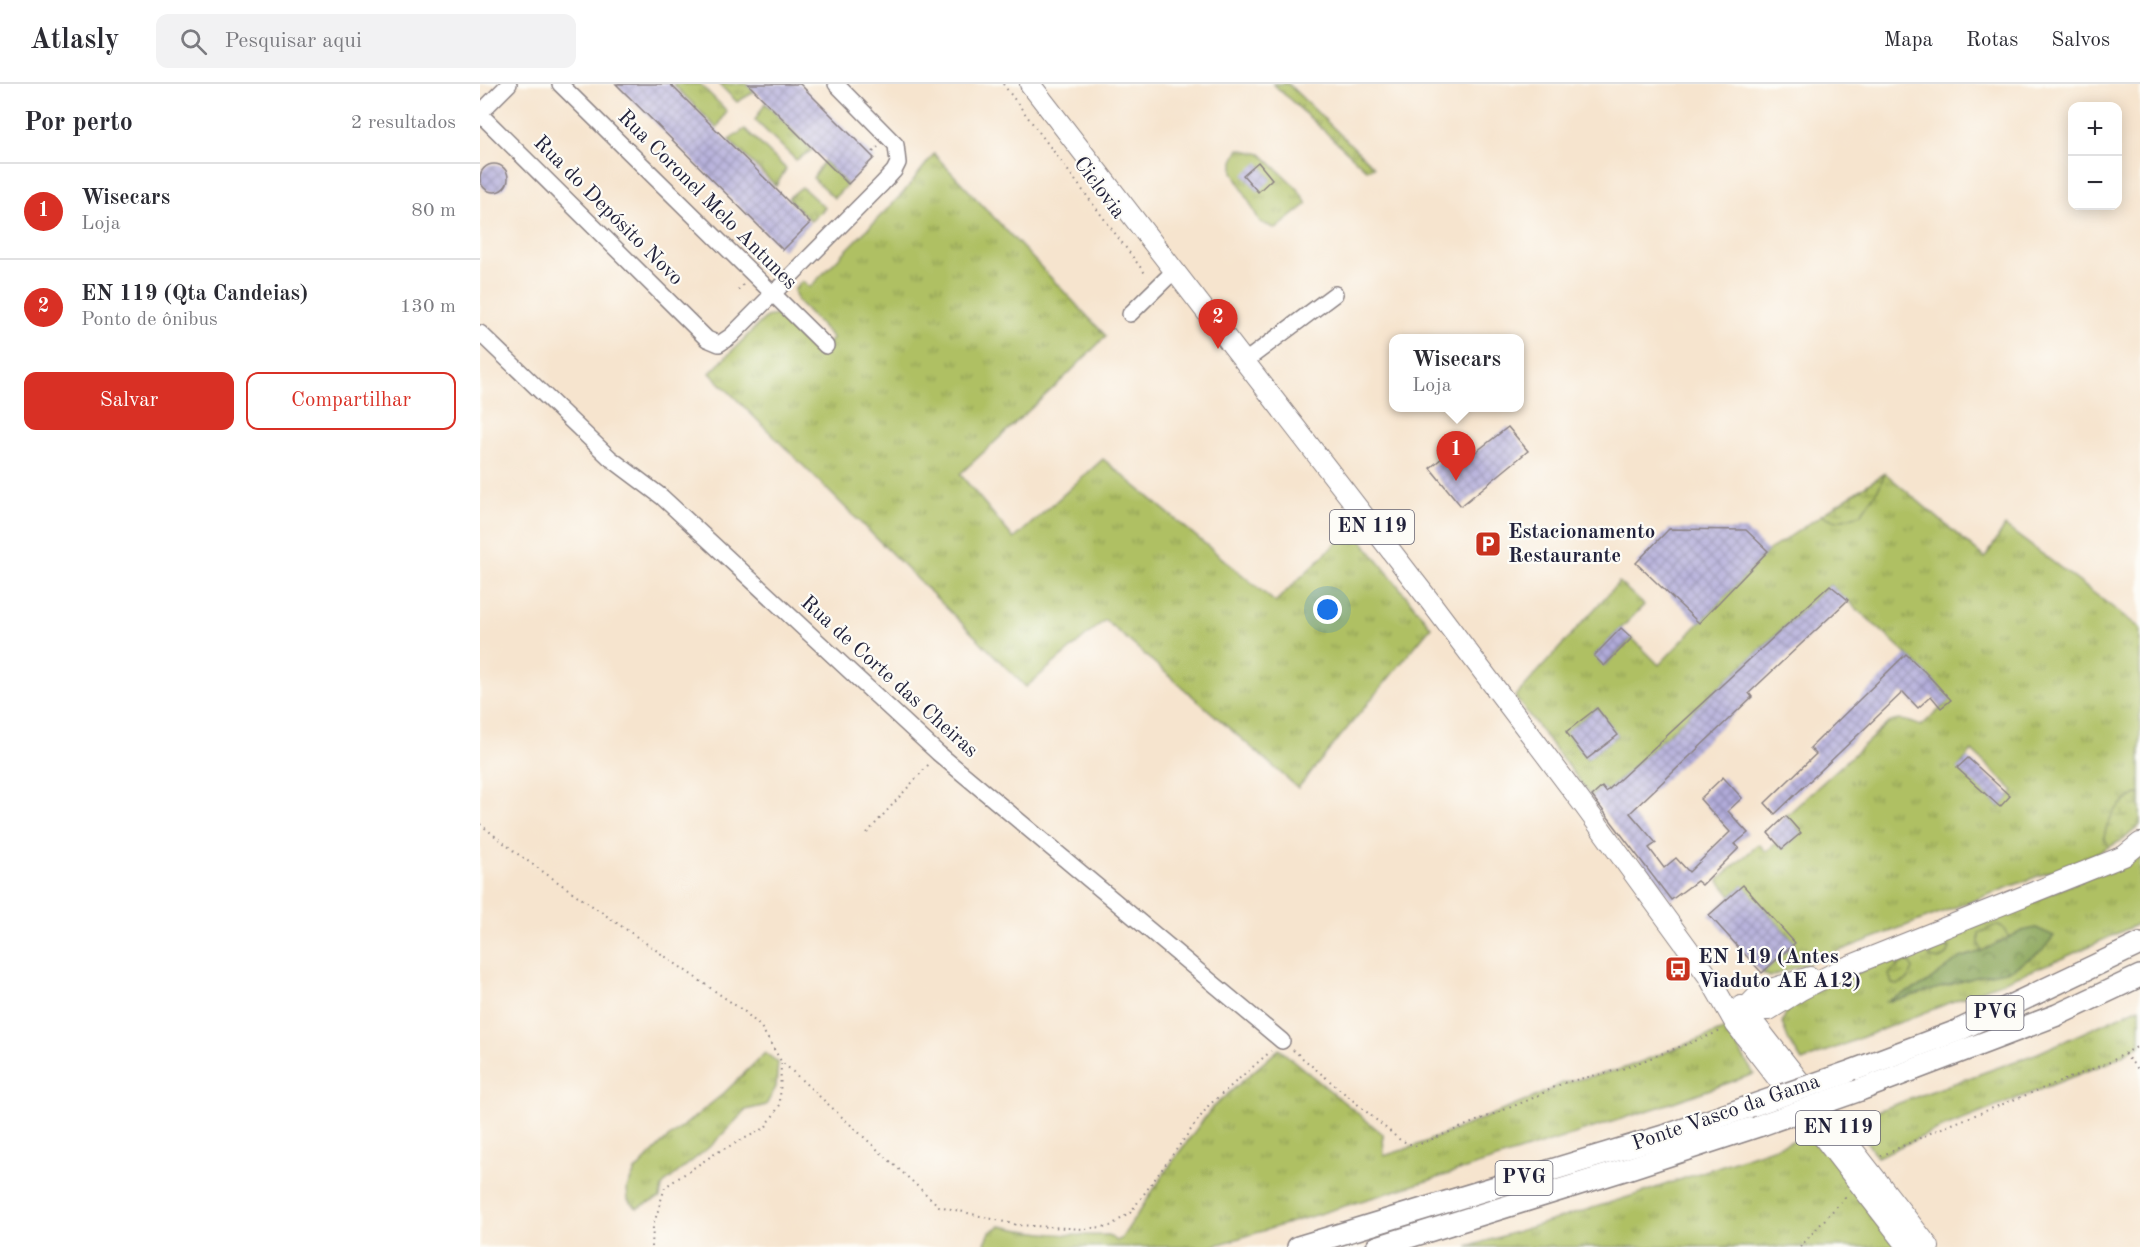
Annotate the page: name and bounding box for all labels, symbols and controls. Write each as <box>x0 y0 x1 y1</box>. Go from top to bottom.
search box <box>156 14 576 68</box>
icon: search <box>177 25 210 58</box>
text: Atlasly <box>30 27 120 55</box>
text: Pesquisar aqui <box>225 30 362 52</box>
text: Mapa <box>1884 30 1933 51</box>
text: Rotas <box>1966 30 2018 51</box>
text: Salvos <box>2051 30 2110 51</box>
map controls <box>2068 102 2122 210</box>
button: + <box>2068 102 2122 156</box>
street label: Rua Coronel Melo Antunes <box>613 106 801 294</box>
text: Por perto <box>24 110 133 136</box>
text: 2 resultados <box>351 113 456 133</box>
street label: Rua do Depósito Novo <box>529 132 687 290</box>
street label: Ciclovia <box>1069 153 1129 223</box>
button: − <box>2068 156 2122 210</box>
text: Wisecars <box>81 187 170 209</box>
text: 1 <box>38 201 49 221</box>
text: 80 m <box>411 201 456 221</box>
text: Loja <box>81 214 121 234</box>
text: EN 119 (Qta Candeias) <box>81 283 308 305</box>
text: 2 <box>38 297 49 317</box>
text: 130 m <box>400 297 456 317</box>
pin: 2 <box>1198 300 1238 349</box>
text: Ponto de ônibus <box>81 310 218 330</box>
popup <box>1389 334 1524 412</box>
text: Wisecars <box>1412 349 1501 371</box>
button: Salvar <box>24 372 234 430</box>
button: Compartilhar <box>246 372 456 430</box>
text: Loja <box>1412 376 1452 396</box>
pin: 1 <box>1436 432 1476 481</box>
road number: EN 119 <box>1330 510 1414 544</box>
place label: Estacionamento Restaurante <box>1508 522 1655 567</box>
parking icon: Estacionamento Restaurante <box>1473 529 1503 559</box>
street label: Rua de Corte das Cheiras <box>796 592 982 762</box>
your location <box>1313 595 1342 624</box>
place label: EN 119 (Antes Viaduto AE A12) <box>1698 947 1861 992</box>
bus stop icon: EN 119 (Antes Viaduto AE A12) <box>1663 954 1693 984</box>
road number: PVG <box>1966 996 2024 1030</box>
street label: Ponte Vasco da Gama <box>1629 1071 1823 1155</box>
road number: EN 119 <box>1796 1111 1880 1145</box>
road number: PVG <box>1496 1161 1552 1195</box>

